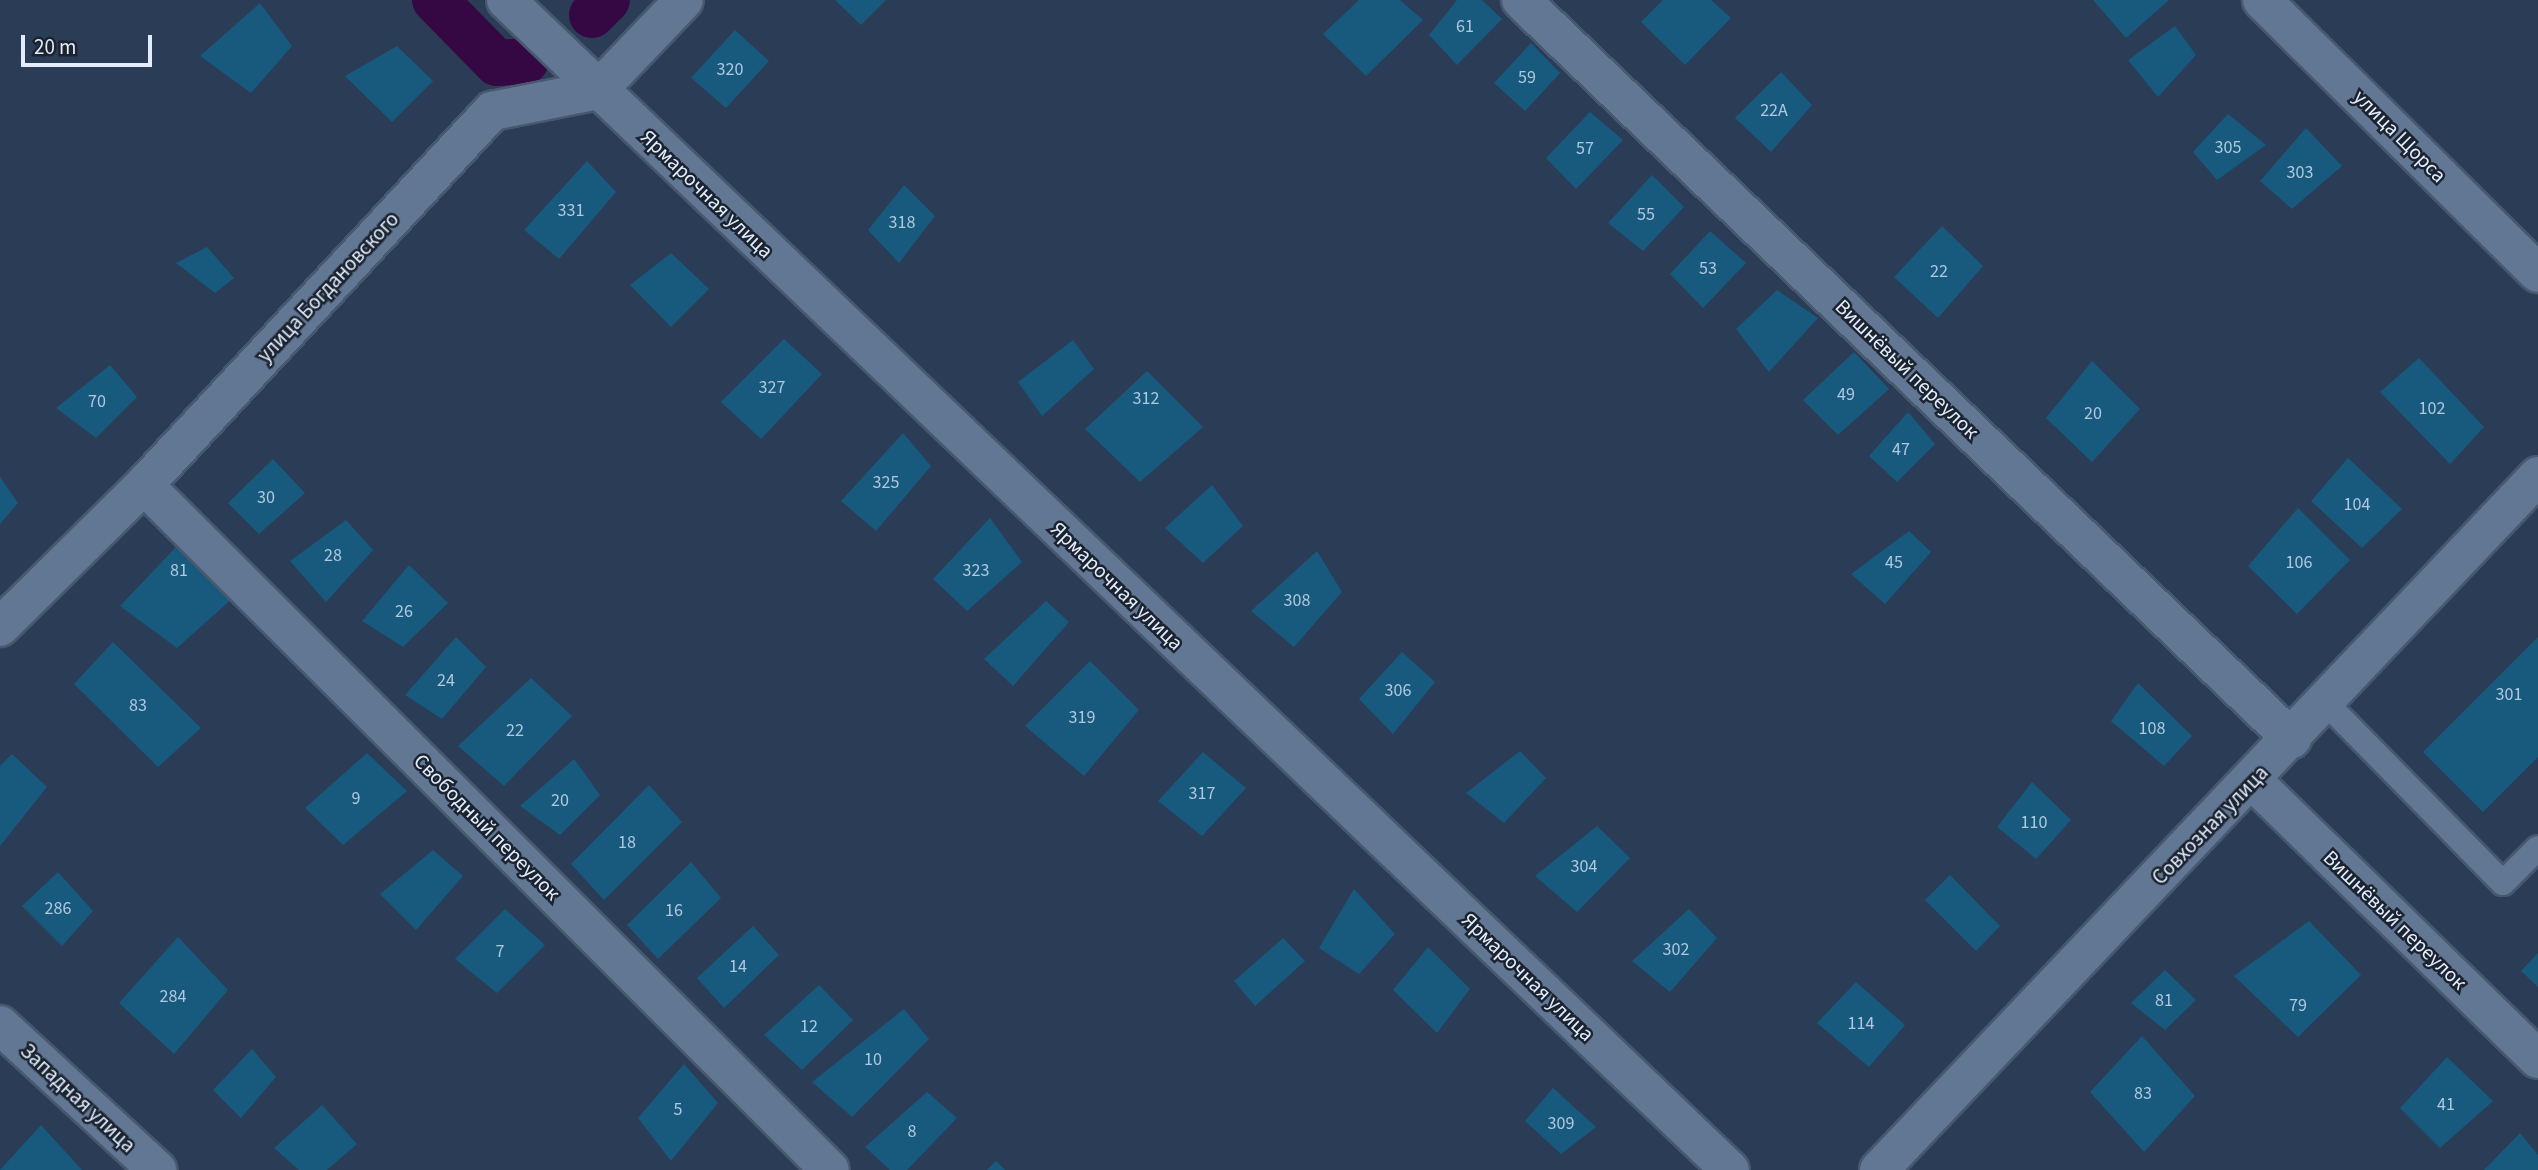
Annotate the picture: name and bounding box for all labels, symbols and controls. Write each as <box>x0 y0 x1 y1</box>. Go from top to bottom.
house number: 61 <box>1456 16 1474 38</box>
scale bar <box>24 21 156 65</box>
text: 20 m <box>34 32 76 62</box>
house number: 320 <box>717 59 743 81</box>
house number: 59 <box>1518 67 1536 89</box>
street label: улица Щорса <box>2348 84 2452 188</box>
house number: 22А <box>1760 100 1788 122</box>
street label: Ярмарочная улица <box>636 125 778 263</box>
house number: 305 <box>2215 137 2241 159</box>
house number: 57 <box>1576 138 1594 160</box>
house number: 303 <box>2287 162 2313 184</box>
house number: 331 <box>558 200 584 222</box>
house number: 55 <box>1637 204 1655 226</box>
street label: улица Богдановского <box>252 207 404 367</box>
house number: 318 <box>889 212 915 234</box>
house number: 53 <box>1699 258 1717 280</box>
house number: 22 <box>1930 261 1948 283</box>
street label: Вишнёвый переулок <box>1830 294 1984 444</box>
house number: 327 <box>759 377 785 399</box>
house number: 49 <box>1837 384 1855 406</box>
house number: 312 <box>1133 388 1159 410</box>
house number: 70 <box>88 391 106 413</box>
house number: 102 <box>2419 398 2445 420</box>
house number: 20 <box>2084 403 2102 425</box>
house number: 47 <box>1892 439 1910 461</box>
house number: 325 <box>873 472 899 494</box>
house number: 30 <box>257 487 275 509</box>
house number: 104 <box>2344 494 2370 516</box>
street label: Ярмарочная улица <box>1046 517 1188 655</box>
house number: 28 <box>324 545 342 567</box>
house number: 45 <box>1885 552 1903 574</box>
house number: 106 <box>2286 552 2312 574</box>
house number: 81 <box>170 560 188 582</box>
house number: 323 <box>963 560 989 582</box>
house number: 308 <box>1284 590 1310 612</box>
house number: 26 <box>395 601 413 623</box>
house number: 24 <box>437 670 455 692</box>
house number: 306 <box>1385 680 1411 702</box>
house number: 301 <box>2496 684 2522 706</box>
house number: 83 <box>129 695 147 717</box>
house number: 319 <box>1069 707 1095 729</box>
house number: 108 <box>2139 718 2165 740</box>
house number: 22 <box>506 720 524 742</box>
street label: Свободный переулок <box>408 748 566 906</box>
street label: Совхозная улица <box>2147 760 2273 890</box>
house number: 317 <box>1189 783 1215 805</box>
house number: 9 <box>352 788 360 810</box>
house number: 20 <box>551 790 569 812</box>
house number: 110 <box>2021 812 2047 834</box>
house number: 18 <box>618 832 636 854</box>
street label: Вишнёвый переулок <box>2318 845 2472 995</box>
house number: 304 <box>1571 856 1597 878</box>
house number: 286 <box>45 898 71 920</box>
house number: 16 <box>665 900 683 922</box>
street label: Ярмарочная улица <box>1457 908 1599 1046</box>
house number: 302 <box>1663 939 1689 961</box>
house number: 7 <box>496 941 504 963</box>
house number: 14 <box>729 956 747 978</box>
house number: 284 <box>160 986 186 1008</box>
house number: 81 <box>2155 990 2173 1012</box>
house number: 79 <box>2289 995 2307 1017</box>
house number: 114 <box>1848 1013 1874 1035</box>
house number: 12 <box>800 1016 818 1038</box>
street label: Западная улица <box>15 1038 141 1158</box>
house number: 10 <box>864 1049 882 1071</box>
house number: 83 <box>2134 1083 2152 1105</box>
house number: 41 <box>2437 1094 2455 1116</box>
house number: 5 <box>674 1099 682 1121</box>
house number: 309 <box>1548 1113 1574 1135</box>
house number: 8 <box>908 1121 916 1143</box>

